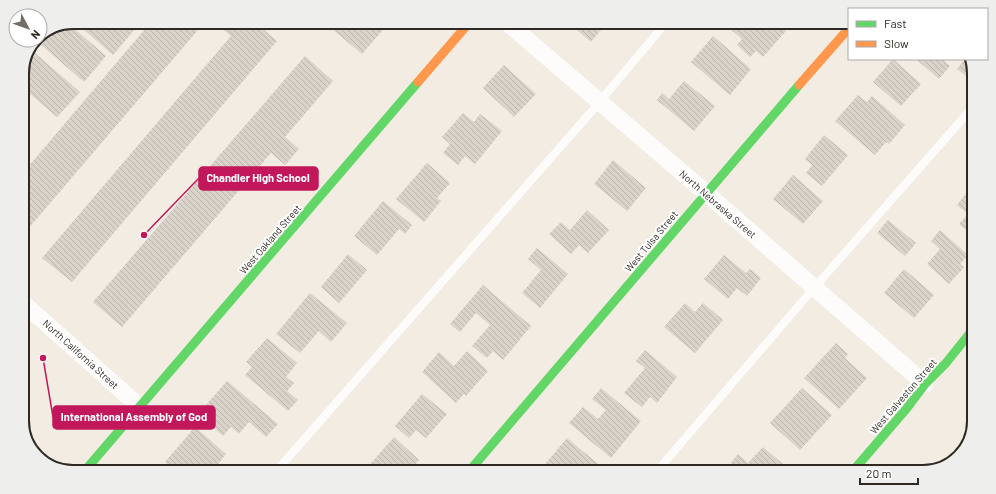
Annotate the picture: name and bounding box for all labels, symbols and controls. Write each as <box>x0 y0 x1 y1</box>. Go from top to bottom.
north arrow <box>8 8 48 48</box>
legend <box>848 8 988 60</box>
text: Fast <box>884 16 907 30</box>
text: N <box>29 28 43 42</box>
text: Slow <box>884 36 909 50</box>
callout: Chandler High School <box>199 167 318 190</box>
street label: North Nebraska Street <box>677 168 759 241</box>
text: Chandler High School <box>206 171 310 184</box>
street label: West Oakland Street <box>237 202 304 276</box>
street label: West Tulsa Street <box>622 208 680 274</box>
street label: North California Street <box>41 317 122 391</box>
street label: West Galveston Street <box>867 356 939 436</box>
callout: International Assembly of God <box>53 406 215 429</box>
text: International Assembly of God <box>61 410 207 423</box>
scale bar <box>860 460 918 486</box>
text: 20 m <box>866 466 892 480</box>

